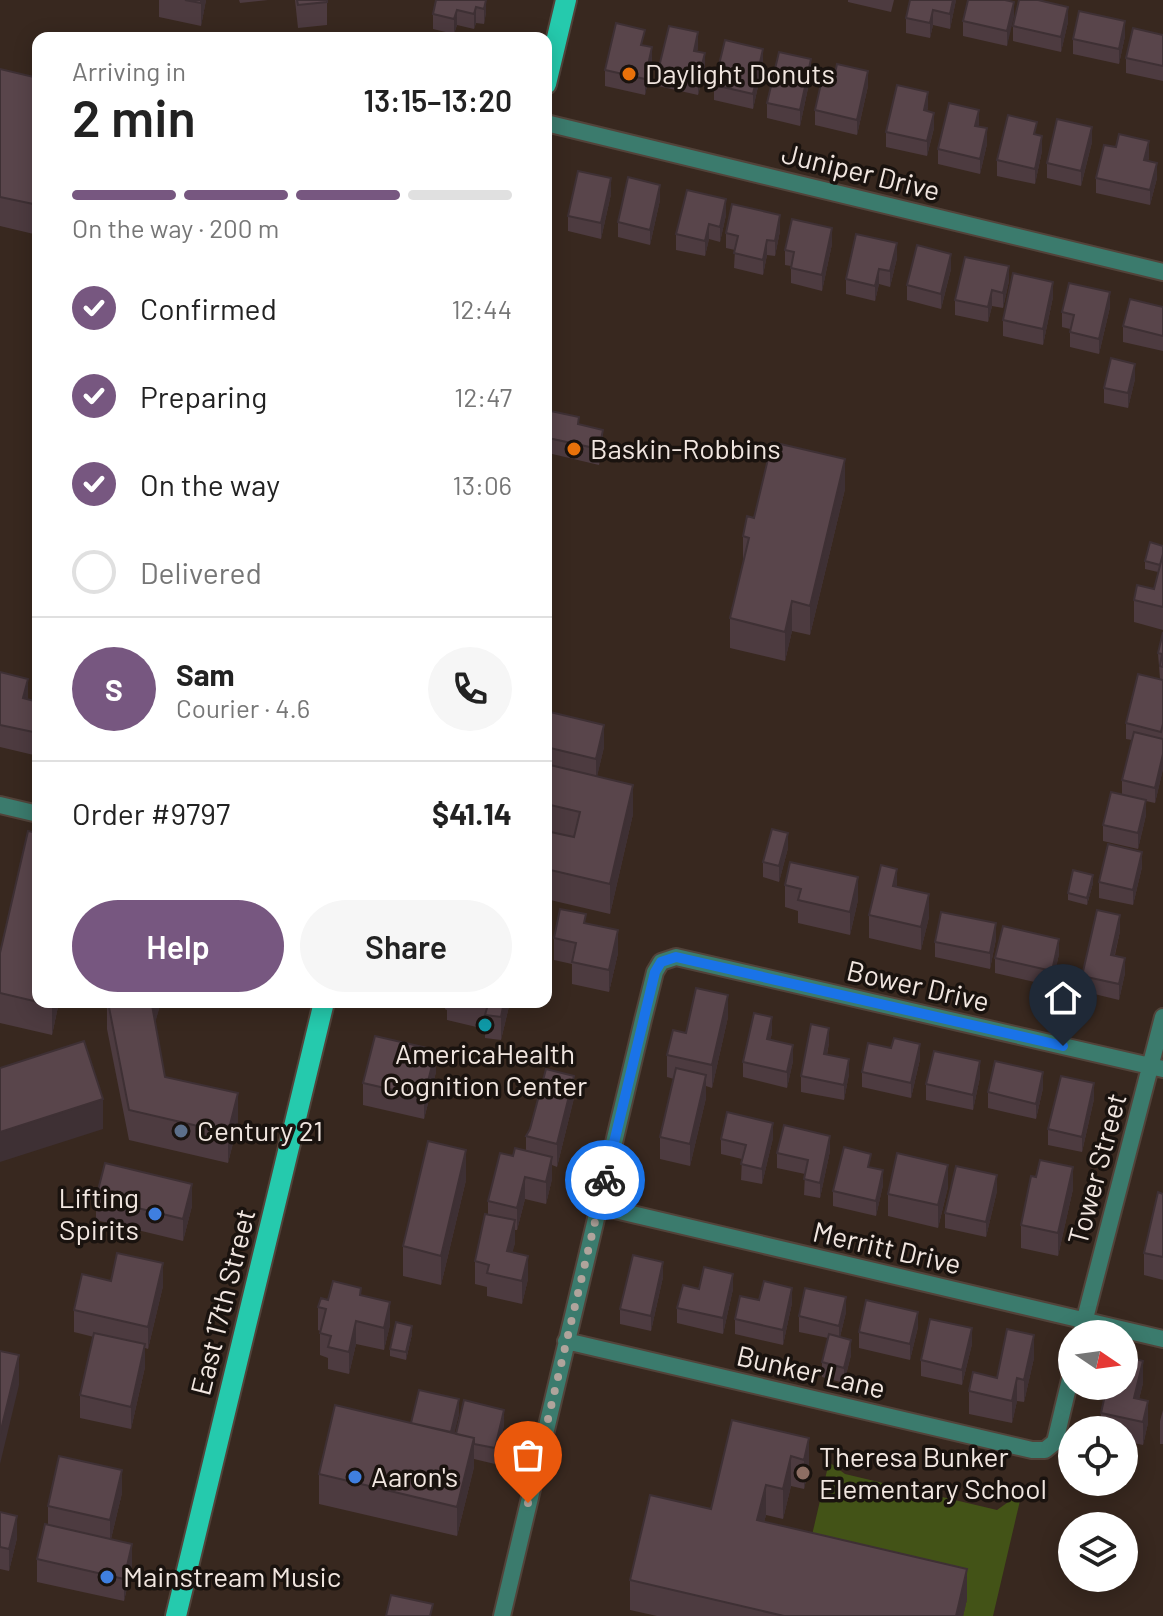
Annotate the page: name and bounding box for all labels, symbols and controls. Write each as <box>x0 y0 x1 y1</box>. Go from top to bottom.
text: Arriving in <box>72 55 186 86</box>
place label: Daylight Donuts <box>645 56 835 90</box>
marker: Daylight Donuts <box>620 65 638 83</box>
text: 13:15–13:20 <box>364 82 512 118</box>
text: 2 min <box>72 85 196 147</box>
street label: Juniper Drive <box>779 135 944 207</box>
text: On the way · 200 m <box>72 212 279 243</box>
icon: check <box>72 286 116 330</box>
text: Confirmed <box>140 290 277 326</box>
text: 12:44 <box>451 293 512 324</box>
icon: check <box>72 374 116 418</box>
text: Preparing <box>140 378 267 414</box>
text: 12:47 <box>454 381 512 412</box>
place label: Baskin-Robbins <box>590 431 781 465</box>
marker: Baskin-Robbins <box>565 440 583 458</box>
icon: check <box>72 462 116 506</box>
text: On the way <box>140 466 280 502</box>
text: 13:06 <box>453 469 512 500</box>
text: Delivered <box>140 554 262 590</box>
button: phone <box>428 647 512 731</box>
text: Sam <box>176 656 235 692</box>
text: S <box>105 671 123 707</box>
text: Courier · 4.6 <box>176 692 310 723</box>
text: Order #9797 <box>72 795 230 831</box>
text: $41.14 <box>432 795 512 831</box>
button: Help <box>72 900 284 992</box>
button: Share <box>300 900 512 992</box>
street label: Bower Drive <box>844 952 993 1018</box>
pin <box>1029 964 1097 1046</box>
icon: home <box>1041 976 1085 1020</box>
marker: AmericaHealth Cognition Center <box>476 1016 494 1034</box>
place label: AmericaHealth Cognition Center <box>383 1036 587 1102</box>
street label: Tower Street <box>1059 1089 1133 1248</box>
place label: Century 21 <box>197 1113 323 1147</box>
marker: Century 21 <box>172 1122 190 1140</box>
courier <box>565 1140 645 1220</box>
icon: bike <box>583 1158 627 1202</box>
place label: Lifting Spirits <box>59 1180 139 1246</box>
marker: Lifting Spirits <box>146 1205 164 1223</box>
street label: East 17th Street <box>182 1205 262 1398</box>
street label: Merritt Drive <box>810 1213 965 1281</box>
north arrow <box>1058 1320 1138 1400</box>
map controls <box>1058 1320 1138 1592</box>
street label: Bunker Lane <box>734 1337 889 1405</box>
button: locate <box>1058 1416 1138 1496</box>
pin <box>494 1421 562 1503</box>
icon: bag <box>506 1433 550 1477</box>
place label: Theresa Bunker Elementary School <box>819 1439 1047 1505</box>
place label: Aaron's <box>371 1459 458 1493</box>
marker: Theresa Bunker Elementary School <box>794 1464 812 1482</box>
marker: Aaron's <box>346 1468 364 1486</box>
button: layers <box>1058 1512 1138 1592</box>
place label: Mainstream Music <box>123 1559 341 1593</box>
marker: Mainstream Music <box>98 1568 116 1586</box>

